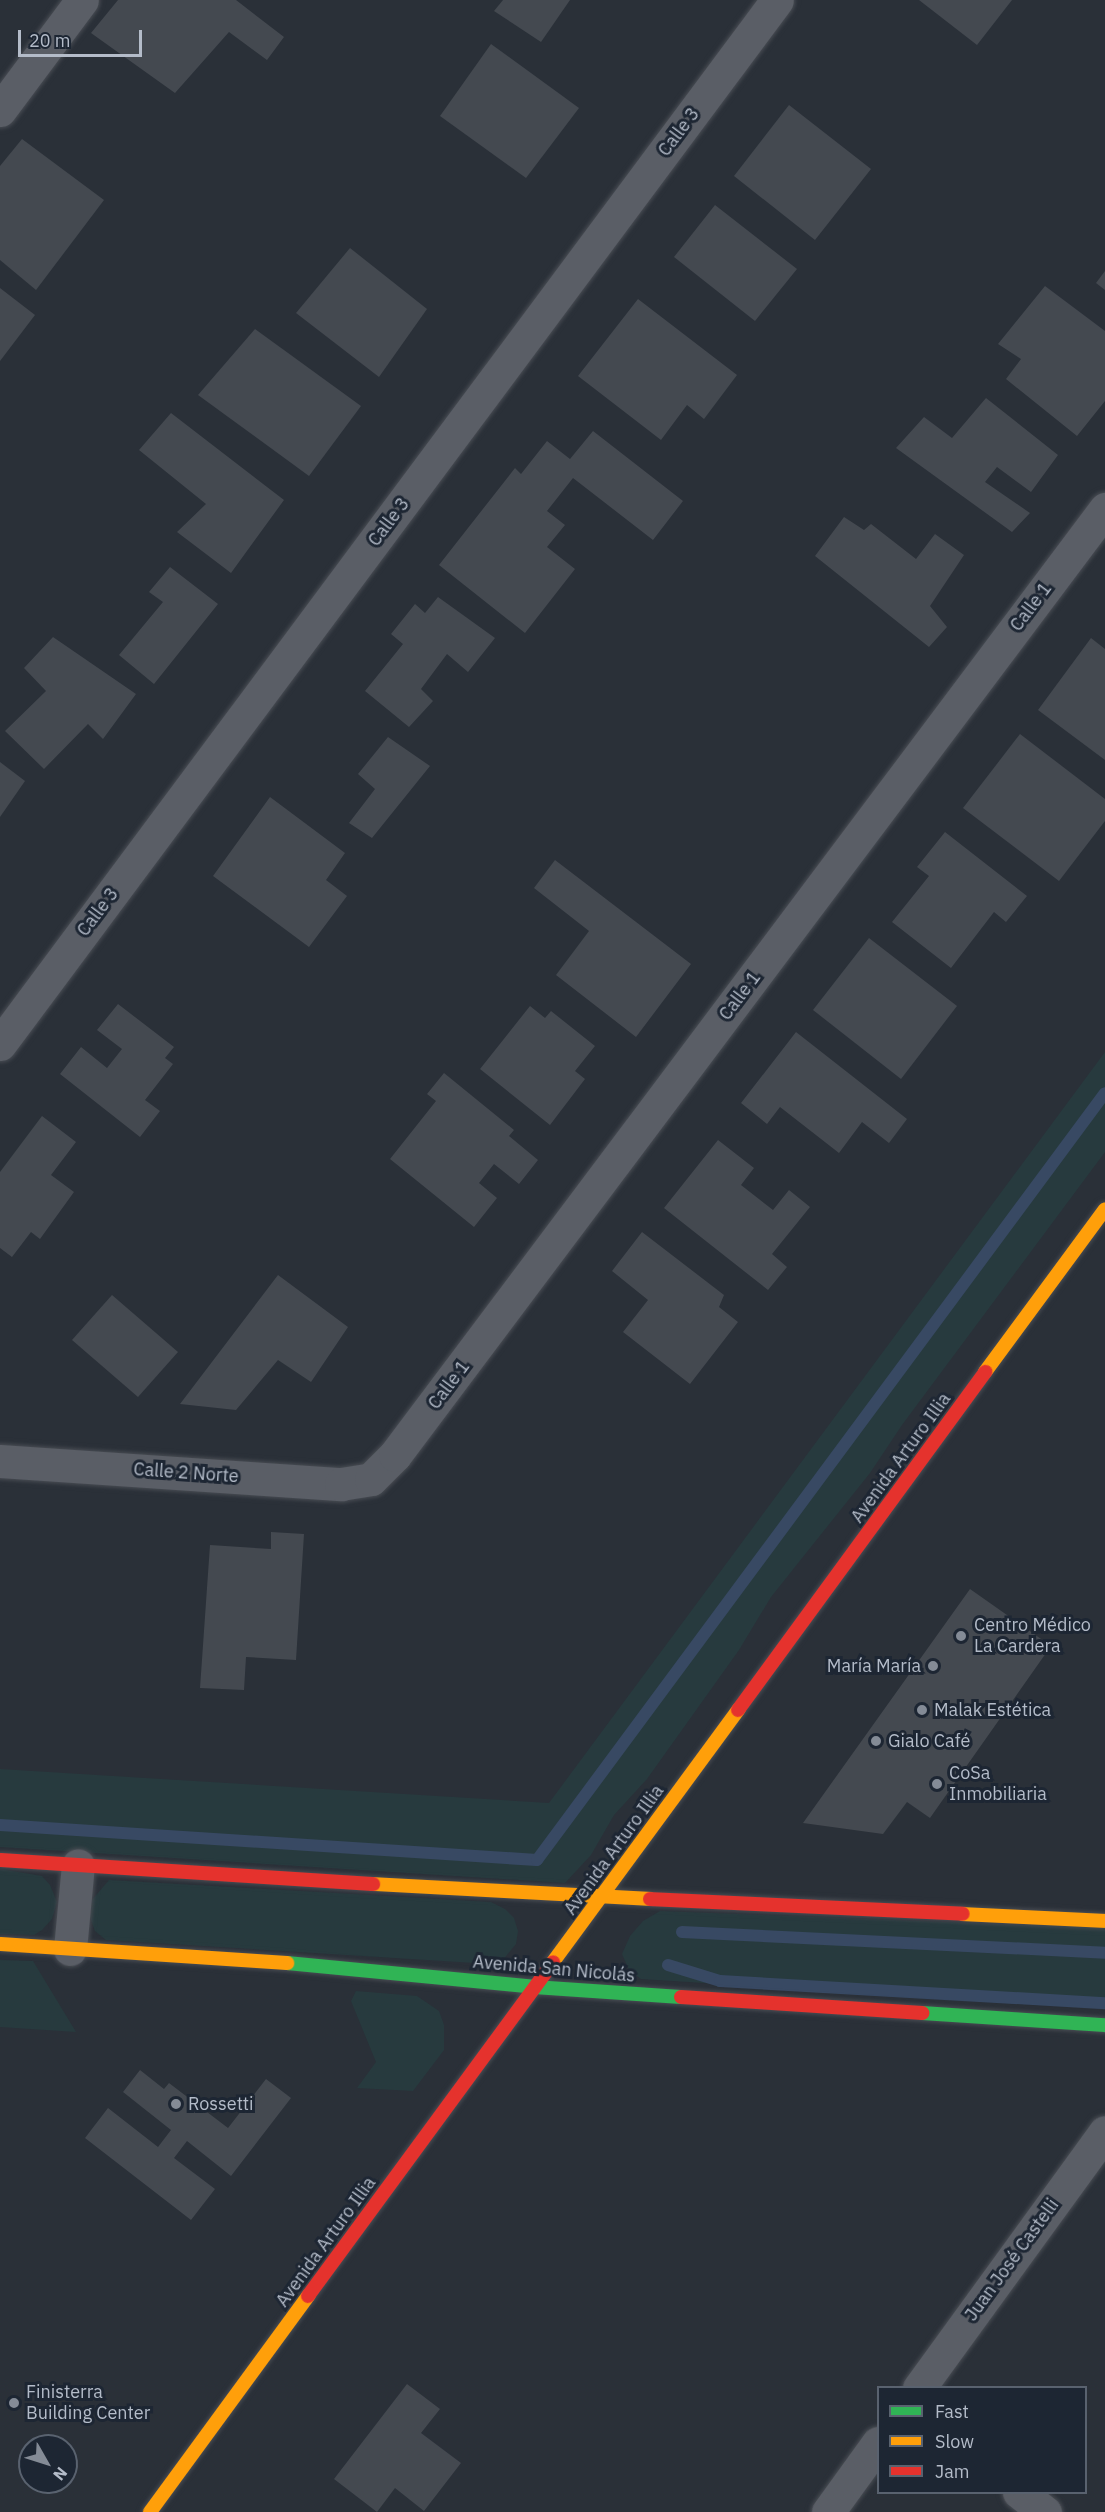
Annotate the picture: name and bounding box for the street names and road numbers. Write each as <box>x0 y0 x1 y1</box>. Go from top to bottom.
street label: Calle 3 <box>654 103 704 161</box>
street label: Calle 3 <box>364 493 414 551</box>
street label: Calle 1 <box>1006 578 1056 636</box>
street label: Calle 3 <box>73 883 123 941</box>
street label: Calle 1 <box>715 967 765 1025</box>
street label: Calle 1 <box>424 1356 474 1414</box>
street label: Avenida Arturo Illia <box>847 1389 955 1527</box>
street label: Calle 2 Norte <box>133 1459 239 1487</box>
street label: Avenida Arturo Illia <box>560 1781 668 1919</box>
street label: Avenida San Nicolás <box>472 1951 636 1987</box>
street label: Avenida Arturo Illia <box>272 2173 380 2311</box>
street label: Juan José Castelli <box>961 2195 1063 2325</box>

